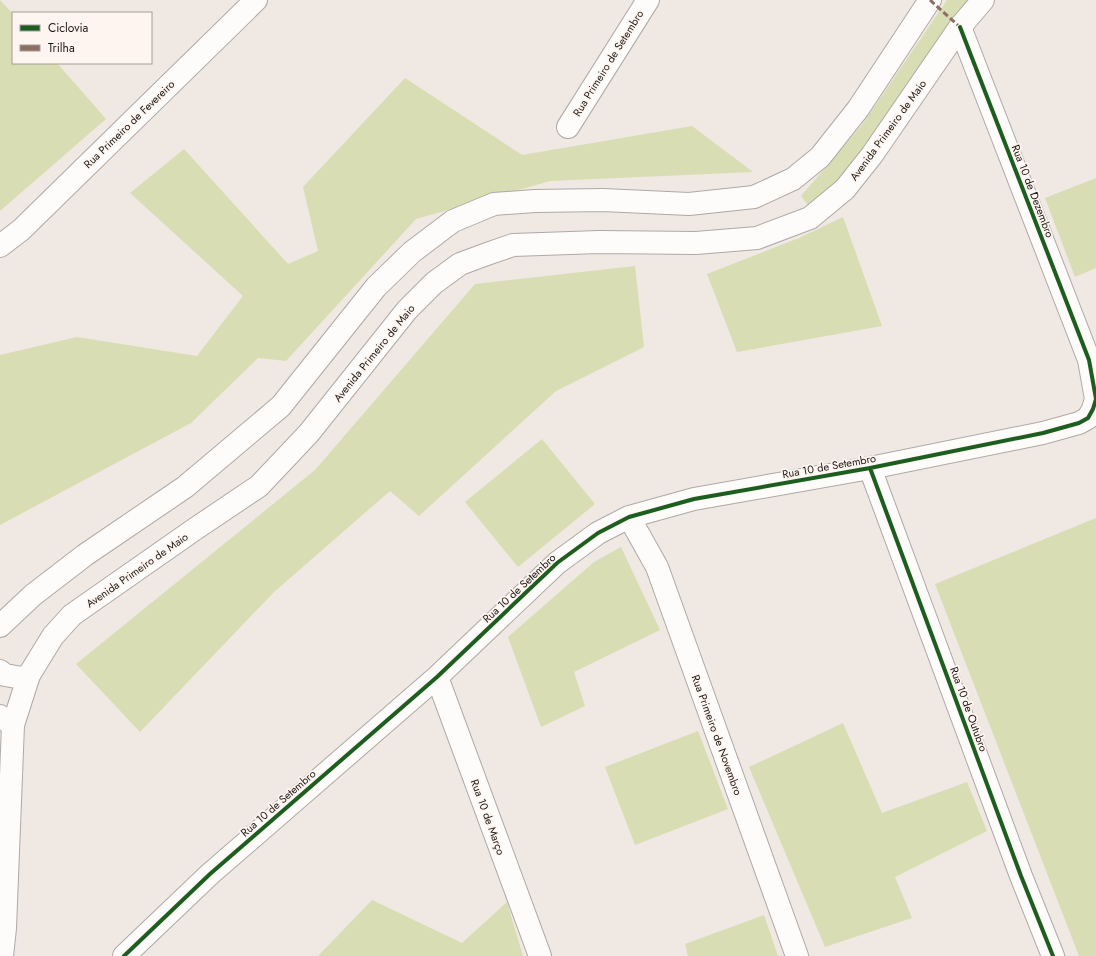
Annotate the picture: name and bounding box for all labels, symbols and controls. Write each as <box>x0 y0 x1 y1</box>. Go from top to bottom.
street label: Rua Primeiro de Setembro <box>569 7 647 119</box>
legend <box>12 12 152 64</box>
text: Ciclovia <box>48 19 89 37</box>
text: Trilha <box>48 39 75 57</box>
street label: Rua Primeiro de Fevereiro <box>80 76 178 172</box>
street label: Avenida Primeiro de Maio <box>846 76 930 184</box>
street label: Rua 10 de Dezembro <box>1008 142 1058 240</box>
street label: Avenida Primeiro de Maio <box>330 301 418 405</box>
street label: Rua 10 de Setembro <box>781 450 877 482</box>
street label: Avenida Primeiro de Maio <box>83 529 191 611</box>
street label: Rua 10 de Setembro <box>479 550 559 626</box>
street label: Rua 10 de Outubro <box>946 664 992 754</box>
street label: Rua Primeiro de Novembro <box>688 672 746 798</box>
street label: Rua 10 de Setembro <box>237 766 319 840</box>
street label: Rua 10 de Março <box>467 777 509 857</box>

